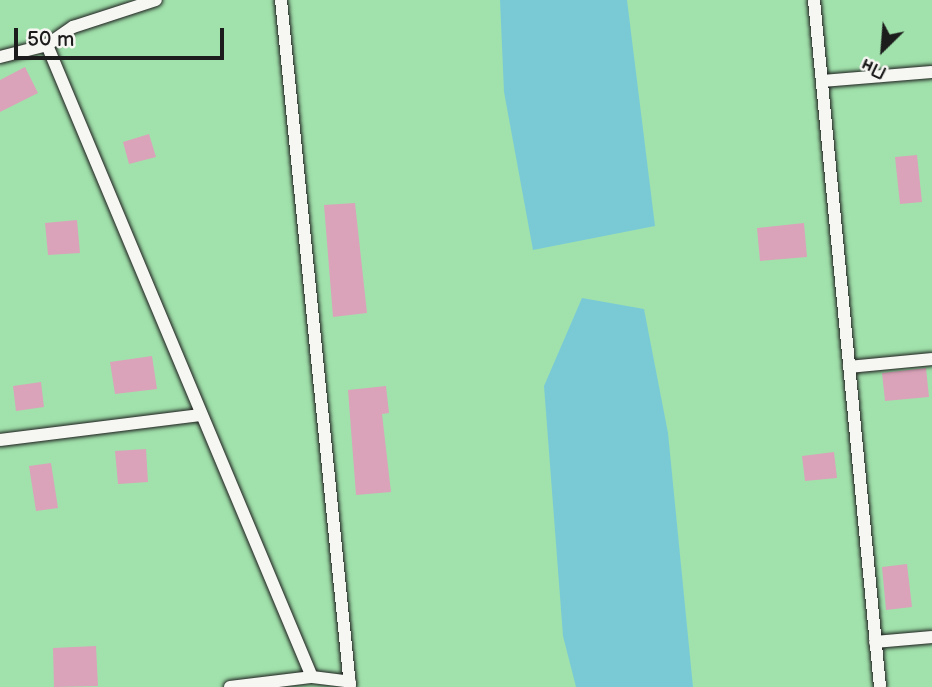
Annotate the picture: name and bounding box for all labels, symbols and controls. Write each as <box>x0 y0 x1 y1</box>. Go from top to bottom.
scale bar <box>18 14 228 58</box>
north arrow <box>848 14 918 84</box>
text: 50 m <box>27 27 74 52</box>
text: Пн <box>858 53 890 84</box>

